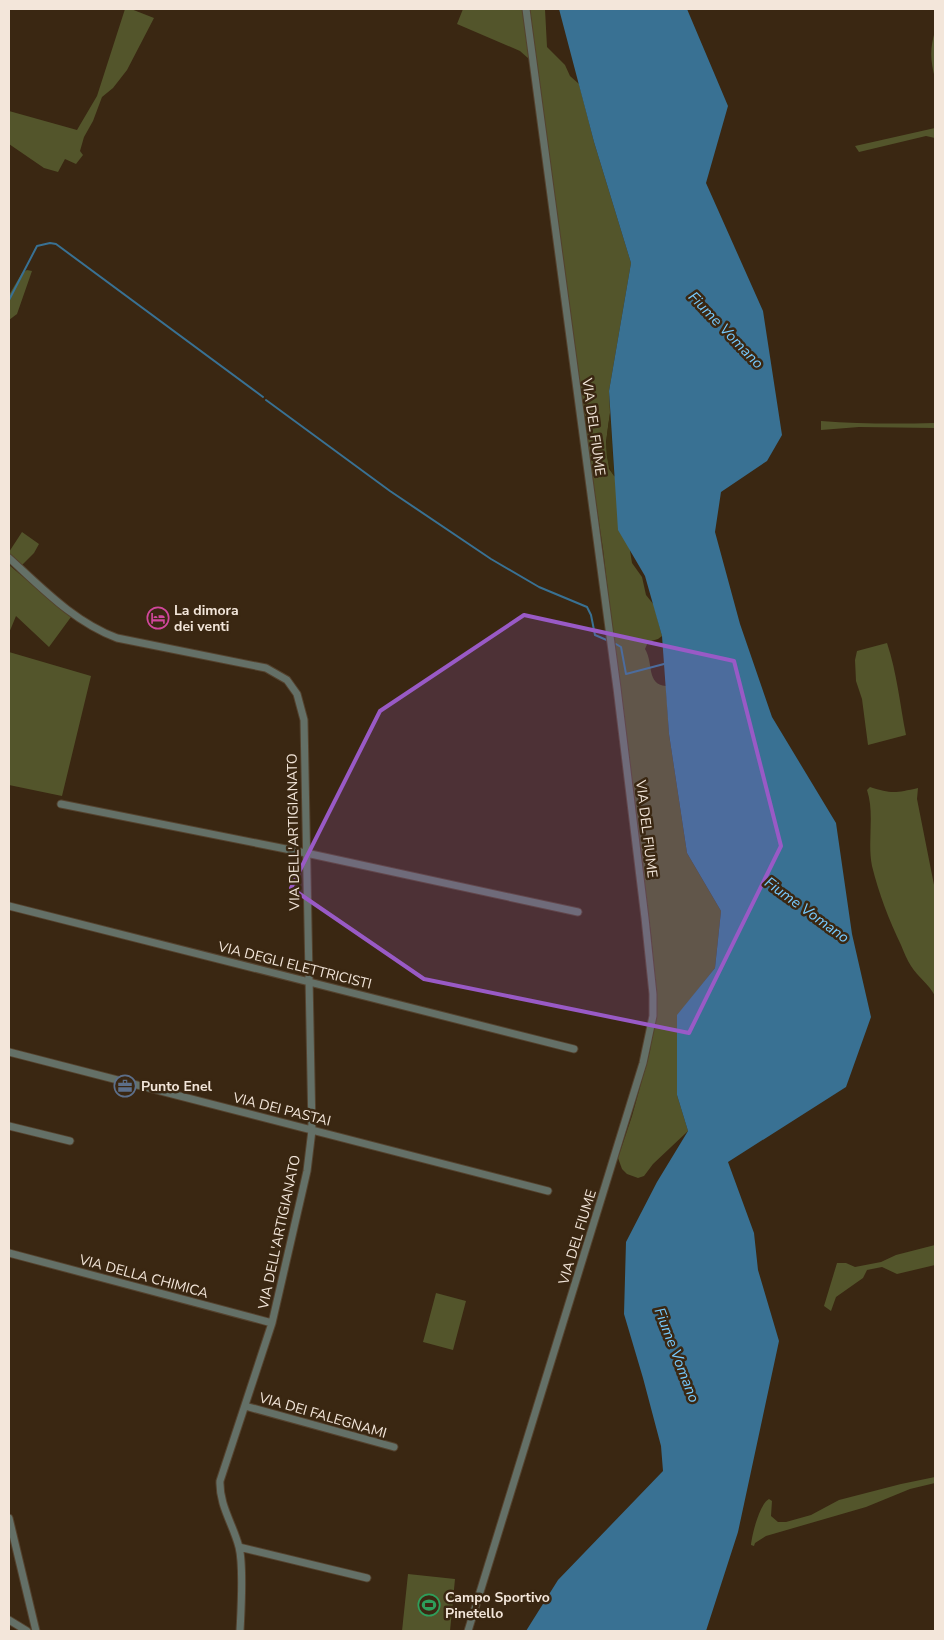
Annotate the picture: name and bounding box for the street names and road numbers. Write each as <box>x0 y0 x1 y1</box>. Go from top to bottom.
street label: VIA DEL FIUME <box>577 376 610 477</box>
street label: VIA DELL'ARTIGIANATO <box>283 753 304 912</box>
street label: VIA DEL FIUME <box>631 778 662 879</box>
street label: VIA DEGLI ELETTRICISTI <box>215 937 374 994</box>
street label: VIA DEI PASTAI <box>230 1088 333 1131</box>
street label: VIA DELL'ARTIGIANATO <box>254 1153 305 1312</box>
street label: VIA DEL FIUME <box>554 1187 601 1288</box>
street label: VIA DELLA CHIMICA <box>76 1250 211 1303</box>
street label: VIA DEI FALEGNAMI <box>256 1388 389 1443</box>

